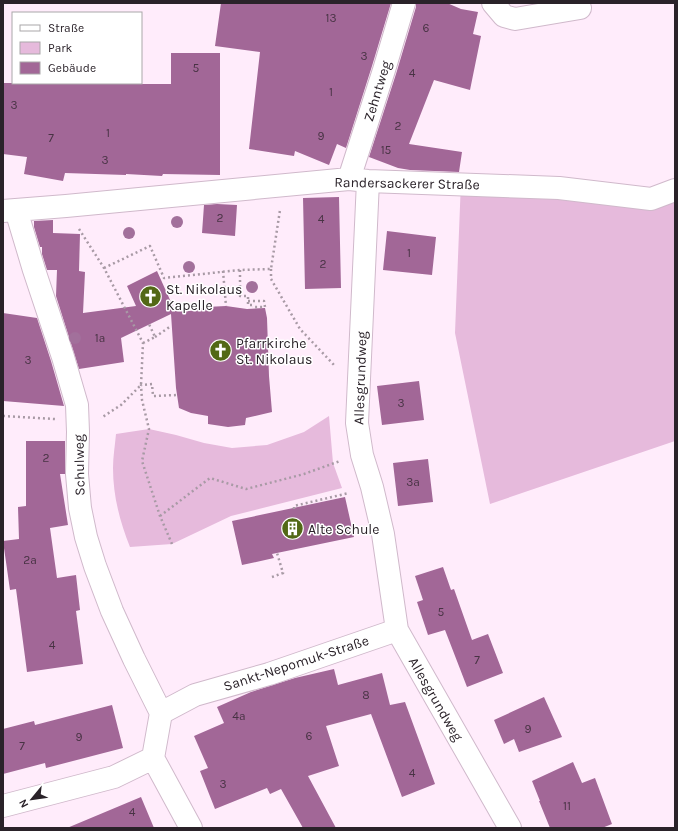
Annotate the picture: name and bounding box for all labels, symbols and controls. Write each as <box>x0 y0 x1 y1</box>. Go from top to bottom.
house number: 13 <box>325 11 337 25</box>
legend <box>12 12 142 84</box>
text: Straße <box>48 21 84 35</box>
house number: 6 <box>423 21 430 35</box>
text: Park <box>48 41 73 55</box>
house number: 3 <box>360 49 368 63</box>
street label: Zehntweg <box>360 59 395 124</box>
text: Gebäude <box>48 61 96 75</box>
house number: 5 <box>193 61 200 75</box>
house number: 4 <box>409 66 416 80</box>
house number: 1 <box>329 85 333 99</box>
house number: 3 <box>10 98 18 112</box>
house number: 2 <box>395 119 402 133</box>
house number: 1 <box>106 126 110 140</box>
house number: 9 <box>318 129 325 143</box>
house number: 7 <box>48 131 54 145</box>
house number: 15 <box>381 143 392 157</box>
house number: 3 <box>101 153 109 167</box>
street label: Randersackerer Straße <box>334 174 480 193</box>
house number: 2 <box>217 211 224 225</box>
house number: 4 <box>318 212 325 226</box>
house number: 1 <box>407 246 411 260</box>
house number: 2 <box>320 257 327 271</box>
place label: St. Nikolaus Kapelle <box>166 281 242 314</box>
church icon: St. Nikolaus Kapelle <box>137 284 163 310</box>
house number: 1a <box>95 331 105 345</box>
street label: Allesgrundweg <box>350 331 371 425</box>
place label: Pfarrkirche St. Nikolaus <box>236 335 312 368</box>
church icon: Pfarrkirche St. Nikolaus <box>208 338 234 364</box>
house number: 3 <box>24 353 32 367</box>
house number: 3 <box>397 396 405 410</box>
street label: Schulweg <box>70 434 89 496</box>
house number: 2 <box>43 451 50 465</box>
house number: 3a <box>406 475 420 489</box>
building icon: Alte Schule <box>280 516 306 542</box>
place label: Alte Schule <box>308 521 379 538</box>
house number: 2a <box>23 553 37 567</box>
house number: 5 <box>438 605 445 619</box>
street label: Sankt-Nepomuk-Straße <box>221 632 371 695</box>
house number: 4 <box>49 638 56 652</box>
house number: 7 <box>474 653 480 667</box>
street label: Allesgrundweg <box>405 654 466 744</box>
house number: 8 <box>362 688 370 702</box>
house number: 4a <box>232 709 246 723</box>
house number: 9 <box>525 722 532 736</box>
house number: 6 <box>306 729 313 743</box>
house number: 9 <box>76 730 83 744</box>
house number: 7 <box>19 739 25 753</box>
house number: 4 <box>409 766 416 780</box>
house number: 3 <box>219 777 227 791</box>
north arrow <box>12 779 52 819</box>
text: N <box>16 797 31 810</box>
house number: 11 <box>563 799 571 813</box>
house number: 4 <box>129 805 136 819</box>

